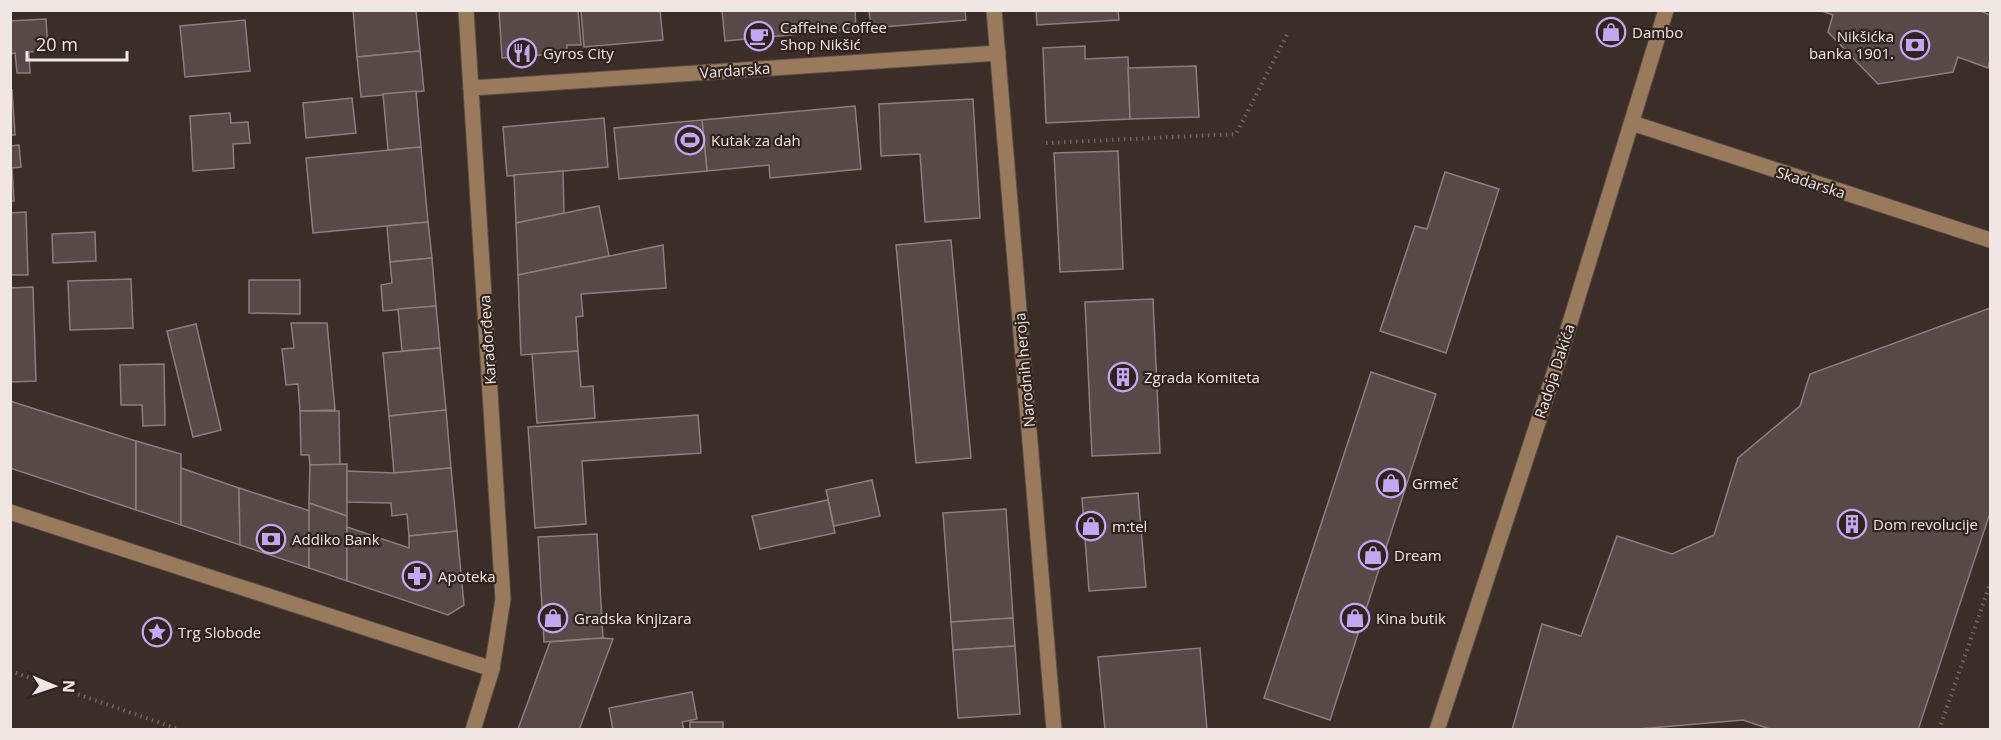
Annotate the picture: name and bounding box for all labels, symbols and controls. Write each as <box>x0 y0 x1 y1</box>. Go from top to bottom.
shop icon: Dambo <box>1595 16 1627 48</box>
place label: Caffeine Coffee Shop Nikšić <box>780 17 887 54</box>
cafe icon: Caffeine Coffee Shop Nikšić <box>743 20 775 52</box>
place label: Dambo <box>1632 22 1683 42</box>
scale bar <box>27 24 128 62</box>
place label: Nikšićka banka 1901. <box>1809 26 1894 63</box>
bank icon: Nikšićka banka 1901. <box>1899 29 1931 61</box>
text: 20 m <box>36 32 78 56</box>
restaurant icon: Gyros City <box>506 37 538 69</box>
place label: Gyros City <box>543 43 614 63</box>
street label: Vardarska <box>699 58 771 82</box>
sports icon: Kutak za dah <box>674 124 706 156</box>
place label: Kutak za dah <box>711 130 801 150</box>
street label: Skadarska <box>1774 161 1848 203</box>
street label: Karađorđeva <box>474 295 500 385</box>
street label: Narodnih heroja <box>1009 312 1039 428</box>
street label: Radoja Dakića <box>1529 321 1579 421</box>
building icon: Zgrada Komiteta <box>1107 361 1139 393</box>
place label: Zgrada Komiteta <box>1144 367 1260 387</box>
shop icon: Grmeč <box>1375 467 1407 499</box>
place label: Grmeč <box>1412 473 1459 493</box>
building icon: Dom revolucije <box>1836 508 1868 540</box>
shop icon: m:tel <box>1075 510 1107 542</box>
place label: Dom revolucije <box>1873 514 1978 534</box>
place label: m:tel <box>1112 516 1147 536</box>
bank icon: Addiko Bank <box>255 523 287 555</box>
place label: Addiko Bank <box>292 529 380 549</box>
shop icon: Dream <box>1357 539 1389 571</box>
place label: Dream <box>1394 545 1442 565</box>
pharmacy icon: Apoteka <box>401 560 433 592</box>
place label: Apoteka <box>438 566 496 586</box>
shop icon: Gradska Knjizara <box>537 602 569 634</box>
shop icon: Kina butik <box>1339 602 1371 634</box>
place label: Gradska Knjizara <box>574 608 692 628</box>
place label: Kina butik <box>1376 608 1446 628</box>
place icon: Trg Slobode <box>141 616 173 648</box>
place label: Trg Slobode <box>178 622 261 642</box>
north arrow <box>24 656 84 716</box>
text: N <box>58 680 80 693</box>

